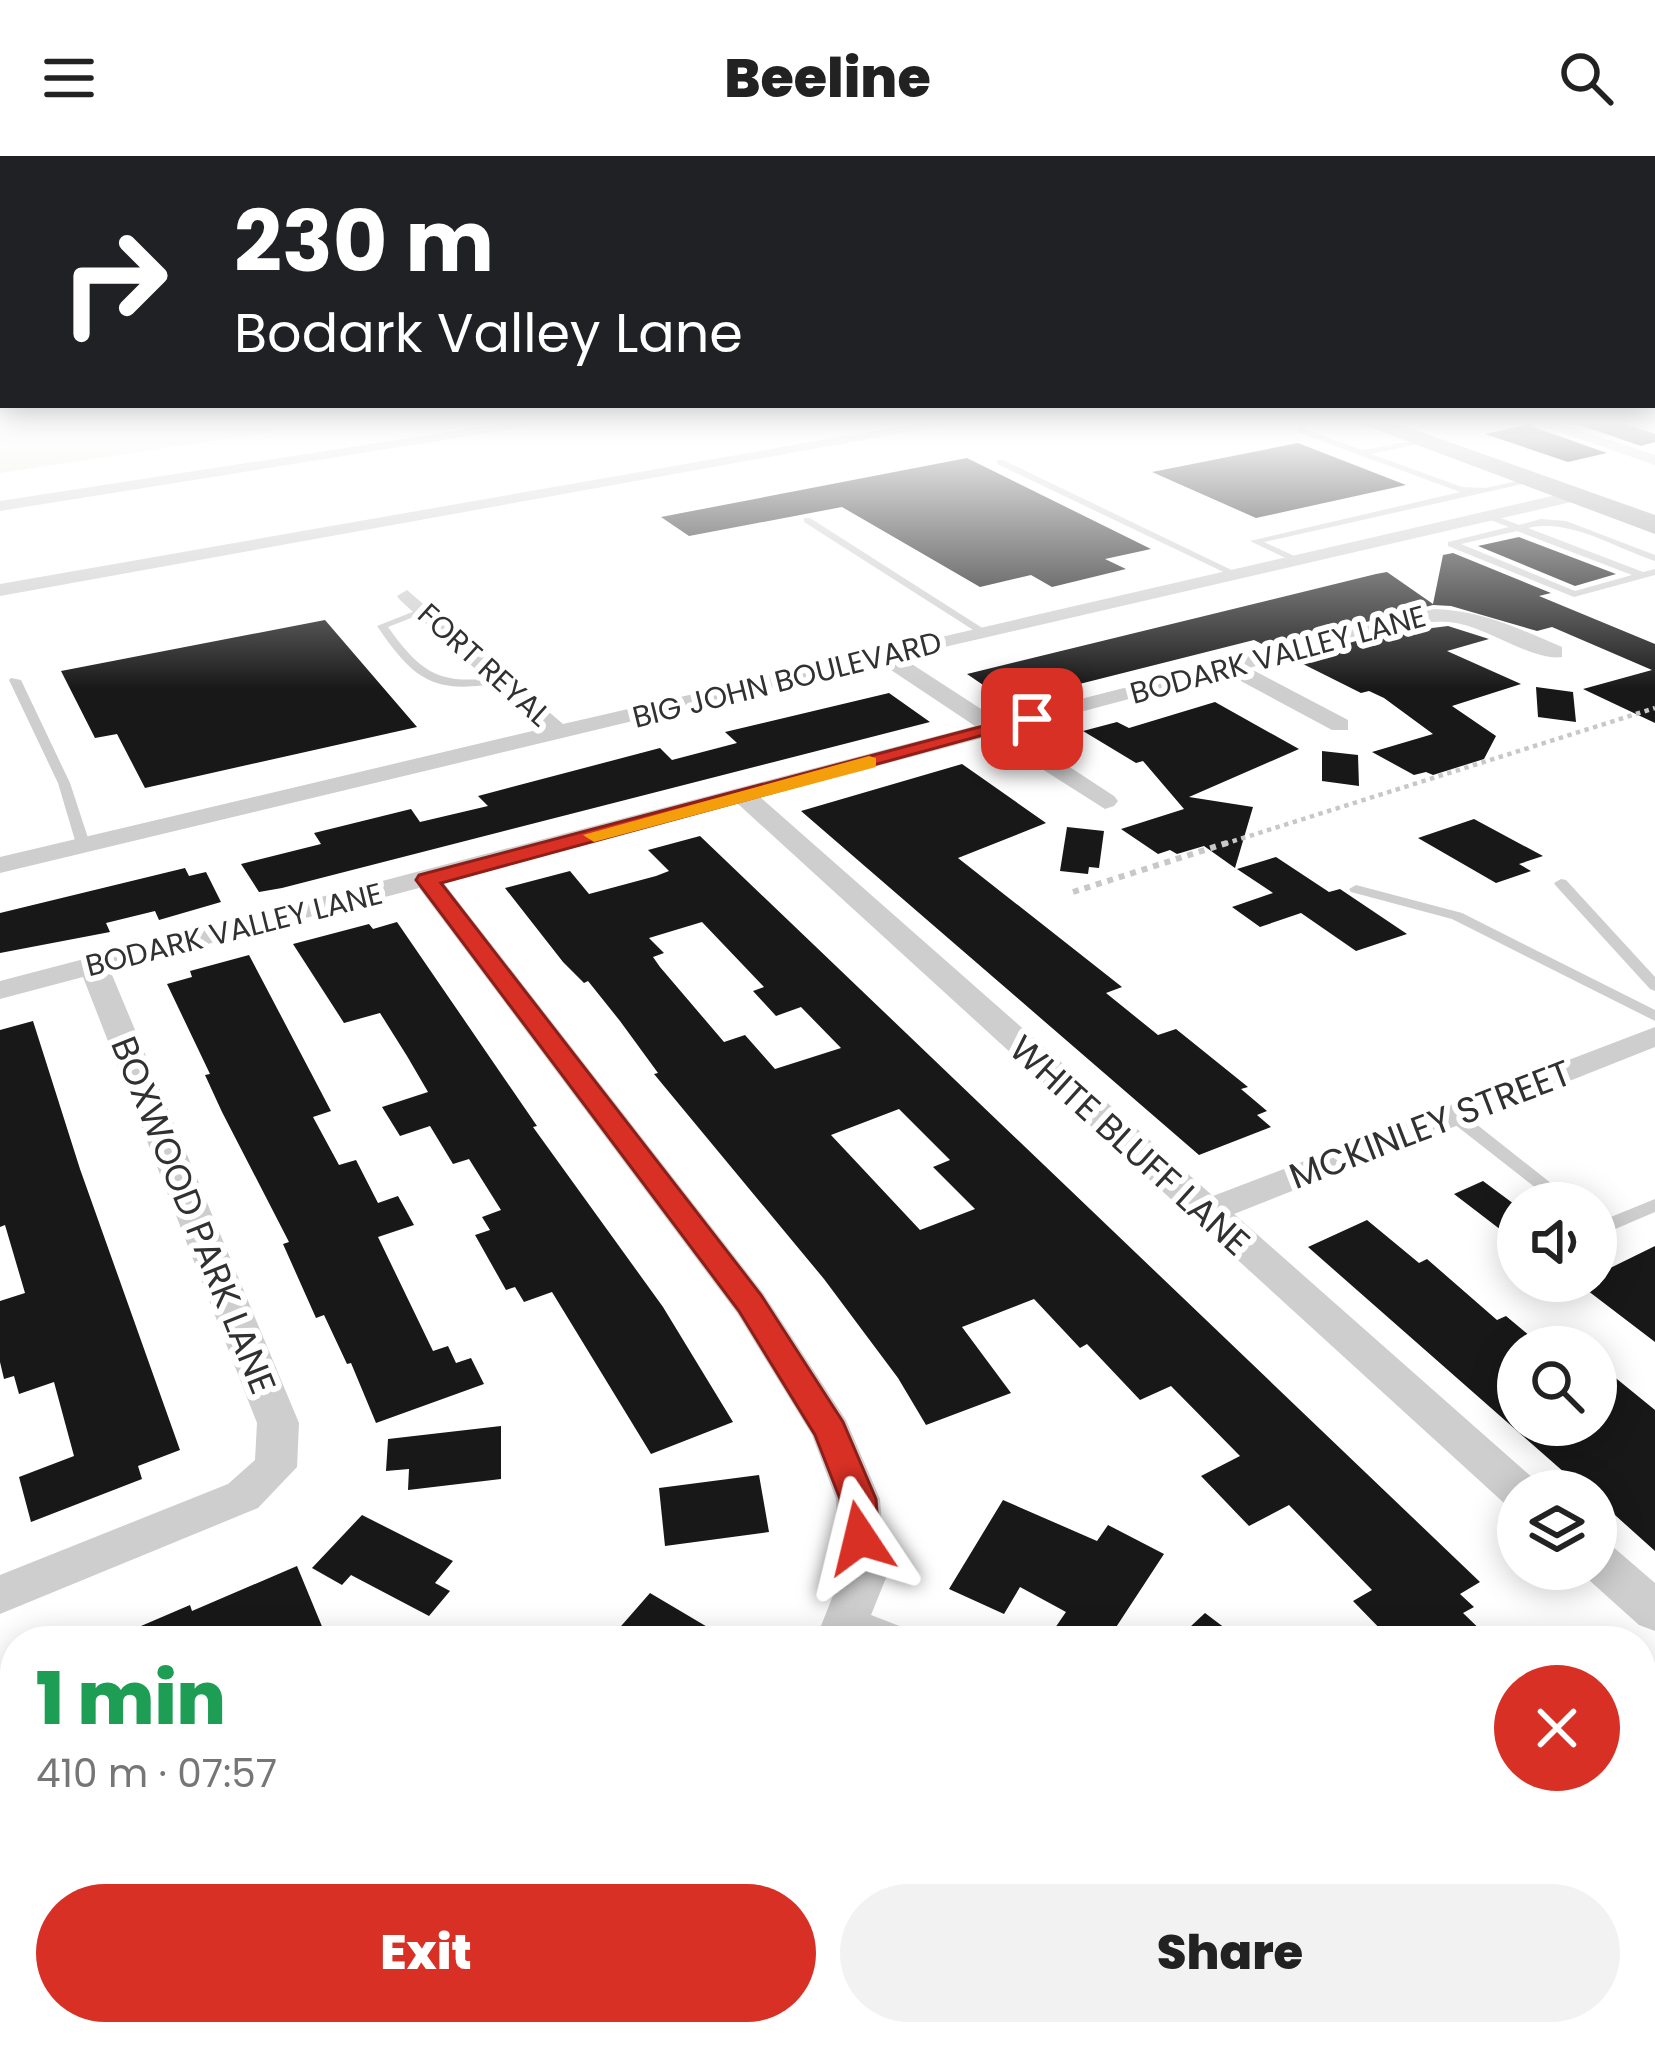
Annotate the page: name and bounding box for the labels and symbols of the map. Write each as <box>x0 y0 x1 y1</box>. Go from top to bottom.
street label: FORT REYAL <box>408 593 560 736</box>
street label: BODARK VALLEY LANE <box>1125 594 1431 715</box>
street label: BIG JOHN BOULEVARD <box>628 620 946 739</box>
pin <box>981 668 1083 770</box>
street label: BODARK VALLEY LANE <box>81 872 387 987</box>
street label: WHITE BLUFF LANE <box>998 1023 1261 1267</box>
street label: BOXWOOD PARK LANE <box>98 1029 289 1401</box>
street label: MCKINLEY STREET <box>1282 1047 1578 1202</box>
position arrow <box>797 1475 923 1601</box>

